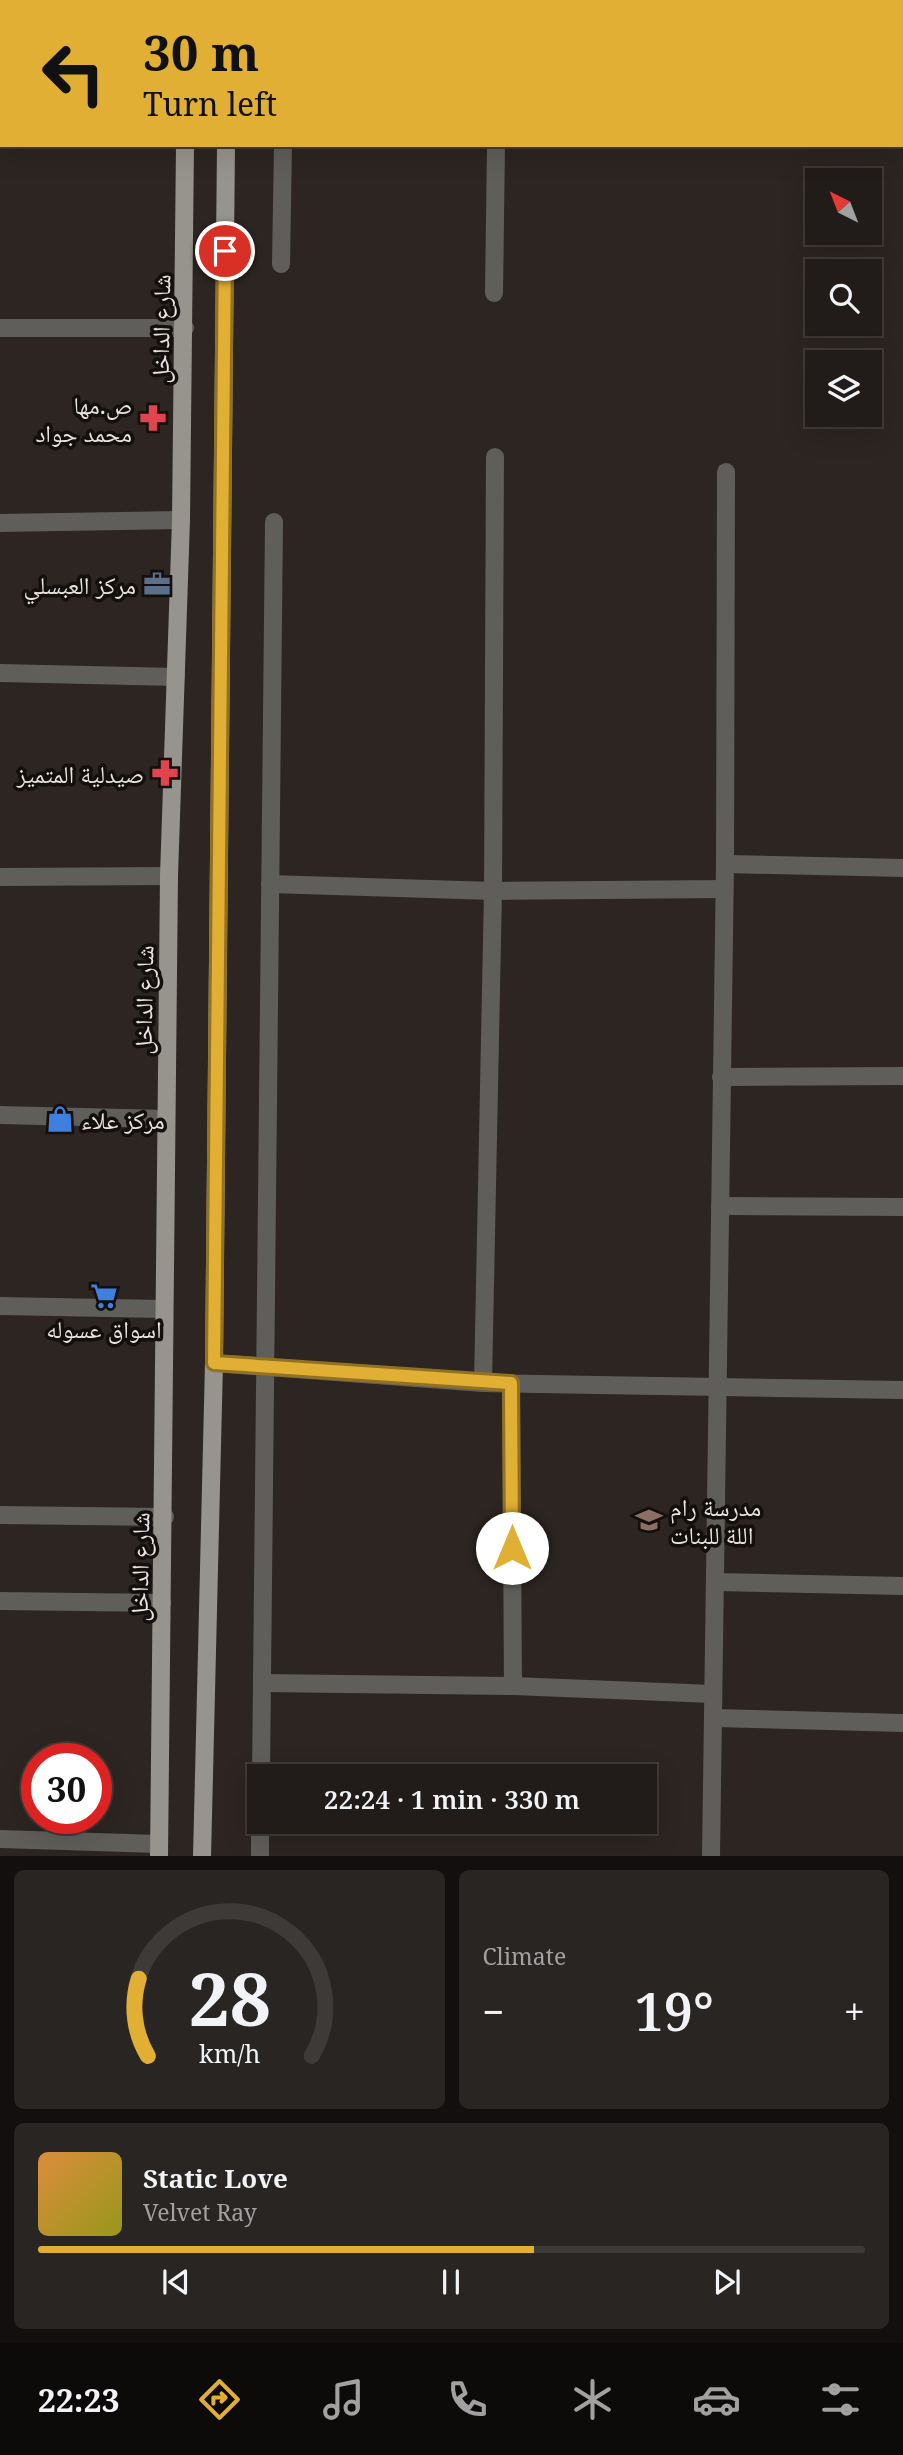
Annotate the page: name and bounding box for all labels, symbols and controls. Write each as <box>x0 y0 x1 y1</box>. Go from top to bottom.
text: 30 m <box>143 19 259 85</box>
icon: left <box>28 28 119 119</box>
text: Turn left <box>143 82 277 125</box>
north arrow <box>805 168 882 245</box>
map controls <box>805 168 882 427</box>
pin <box>195 221 255 281</box>
icon: arrive <box>206 232 244 270</box>
button: search <box>805 259 882 336</box>
street label: شارع الداخل <box>143 274 177 384</box>
button: layers <box>805 350 882 427</box>
place label: ص.مها محمد جواد <box>35 388 132 449</box>
pharmacy icon: ص.مها محمد جواد <box>138 403 168 433</box>
place label: مركز العبسلي <box>23 568 136 605</box>
office icon: مركز العبسلي <box>142 569 172 599</box>
place label: صيدلية المتميز <box>16 757 144 790</box>
pharmacy icon: صيدلية المتميز <box>150 758 180 788</box>
street label: شارع الداخل <box>126 945 160 1055</box>
place label: مركز علاء <box>81 1103 165 1136</box>
shop icon: مركز علاء <box>45 1104 75 1134</box>
supermarket icon: اسواق عسوله <box>89 1281 119 1311</box>
place label: اسواق عسوله <box>46 1312 162 1345</box>
place label: مدرسة رام اللة للبنات <box>670 1490 761 1551</box>
school or university icon: مدرسة رام اللة للبنات <box>634 1505 664 1535</box>
position arrow <box>475 1511 549 1585</box>
street label: شارع الداخل <box>122 1512 156 1622</box>
speed limit sign: 30 <box>21 1743 112 1834</box>
text: 22:24 · 1 min · 330 m <box>324 1781 580 1817</box>
text: Climate <box>483 1940 566 1972</box>
text: 28 <box>188 1948 270 2047</box>
text: 19° <box>634 1975 714 2046</box>
text: − <box>483 1985 505 2037</box>
text: + <box>844 1985 865 2037</box>
text: km/h <box>199 2035 260 2069</box>
text: Static Love <box>143 2160 288 2196</box>
text: Velvet Ray <box>143 2196 257 2228</box>
icon: previous <box>157 2263 195 2301</box>
icon: pause <box>432 2263 470 2301</box>
icon: next <box>708 2263 746 2301</box>
icon: directions <box>195 2375 244 2424</box>
icon: music <box>319 2375 368 2424</box>
icon: phone <box>443 2375 492 2424</box>
icon: climate <box>568 2375 617 2424</box>
icon: car <box>692 2375 741 2424</box>
icon: filters <box>816 2375 865 2424</box>
text: 22:23 <box>38 2378 120 2421</box>

